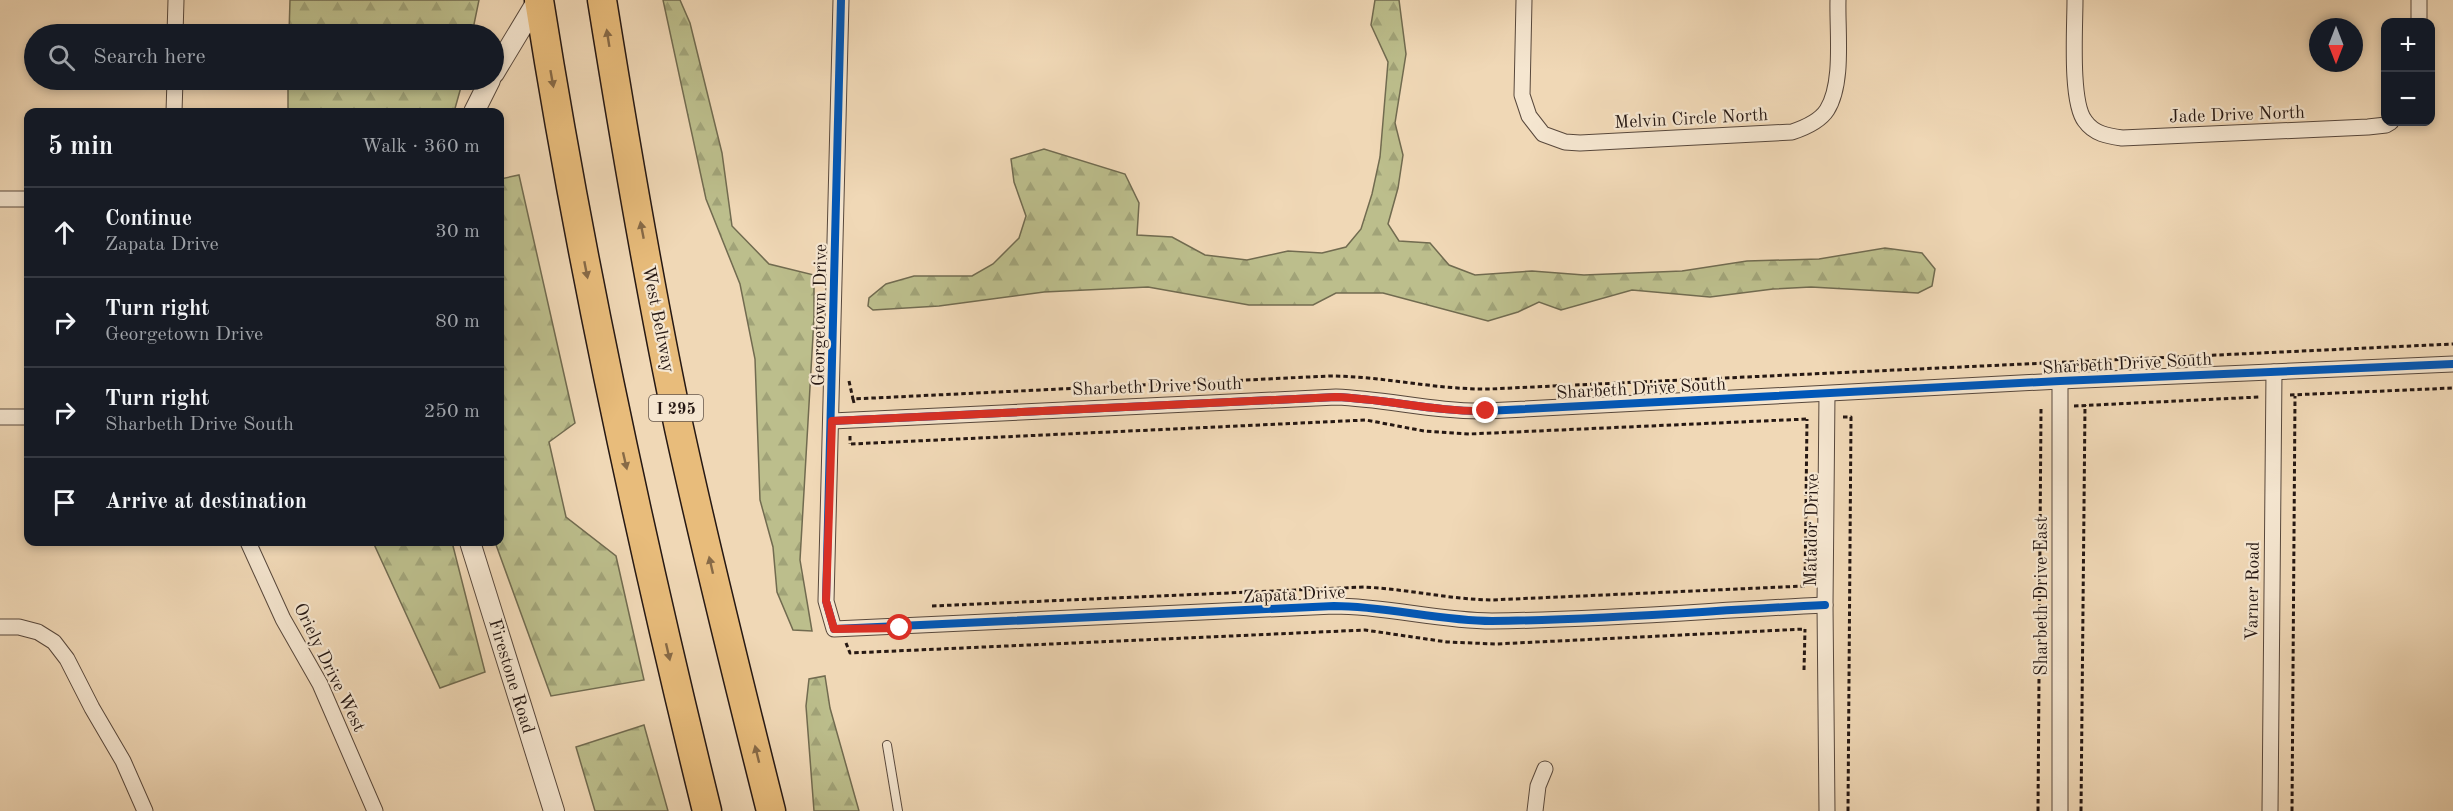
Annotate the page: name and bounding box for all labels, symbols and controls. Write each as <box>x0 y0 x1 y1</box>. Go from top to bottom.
north arrow <box>2309 18 2363 72</box>
map controls <box>2381 18 2435 126</box>
button: + <box>2381 18 2435 72</box>
search box <box>24 24 504 90</box>
one-way arrow <box>603 28 612 47</box>
icon: search <box>45 41 78 74</box>
text: Search here <box>93 46 206 68</box>
one-way arrow <box>548 69 557 88</box>
button: − <box>2381 72 2435 126</box>
street label: Jade Drive North <box>2169 104 2305 126</box>
street label: Melvin Circle North <box>1614 106 1769 132</box>
text: 5 min <box>48 134 113 160</box>
text: Walk · 360 m <box>361 137 480 157</box>
text: Continue <box>105 208 192 230</box>
icon: ahead <box>48 216 81 249</box>
one-way arrow <box>637 220 646 239</box>
text: 30 m <box>435 222 480 242</box>
text: Zapata Drive <box>105 235 219 255</box>
street label: Georgetown Drive <box>810 244 830 386</box>
one-way arrow <box>582 261 591 280</box>
street label: West Beltway <box>639 264 677 375</box>
text: Turn right <box>105 298 209 320</box>
icon: right <box>48 306 81 339</box>
text: 80 m <box>435 312 480 332</box>
text: Georgetown Drive <box>105 325 263 345</box>
street label: Sharbeth Drive South <box>2042 351 2213 377</box>
street label: Sharbeth Drive South <box>1072 375 1242 399</box>
street label: Sharbeth Drive South <box>1556 376 1727 402</box>
text: Turn right <box>105 388 209 410</box>
road number: I 295 <box>649 395 703 421</box>
icon: right <box>48 396 81 429</box>
route end <box>1472 397 1498 423</box>
text: 250 m <box>424 402 480 422</box>
text: Sharbeth Drive South <box>105 415 294 435</box>
one-way arrow <box>621 452 631 471</box>
street label: Matador Drive <box>1802 473 1822 587</box>
icon: arrive <box>48 486 81 519</box>
text: Arrive at destination <box>105 491 307 513</box>
street label: Sharbeth Drive East <box>2033 516 2051 676</box>
street label: Varner Road <box>2243 541 2263 641</box>
one-way arrow <box>706 555 716 574</box>
street label: Zapata Drive <box>1242 583 1346 607</box>
street label: Oriely Drive West <box>290 600 368 735</box>
route start <box>886 614 912 640</box>
street label: Firestone Road <box>485 617 537 736</box>
one-way arrow <box>664 643 673 662</box>
one-way arrow <box>751 745 761 763</box>

